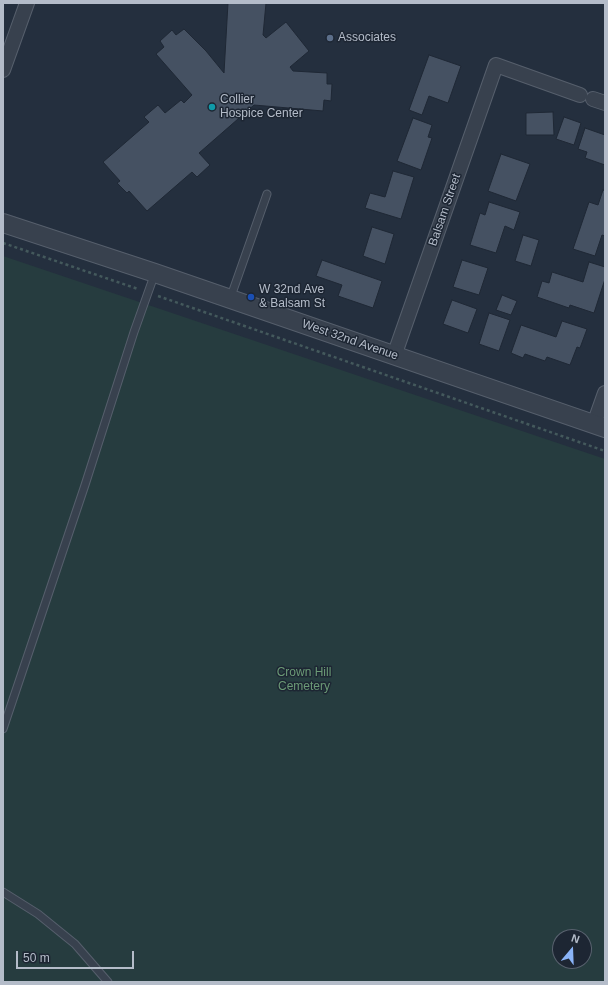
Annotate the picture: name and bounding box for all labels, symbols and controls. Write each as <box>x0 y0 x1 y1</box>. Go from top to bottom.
place label: Associates <box>338 31 396 45</box>
marker: Associates <box>325 33 335 43</box>
place label: Collier Hospice Center <box>220 93 303 121</box>
marker: Collier Hospice Center <box>207 102 217 112</box>
street label: Balsam Street <box>426 172 464 248</box>
place label: W 32nd Ave & Balsam St <box>259 283 325 311</box>
marker: W 32nd Ave & Balsam St <box>246 292 256 302</box>
street label: West 32nd Avenue <box>300 317 400 363</box>
park label: Crown Hill Cemetery <box>277 666 331 694</box>
north arrow <box>552 929 592 969</box>
text: N <box>570 932 581 946</box>
scale bar <box>18 943 136 969</box>
text: 50 m <box>23 951 50 965</box>

